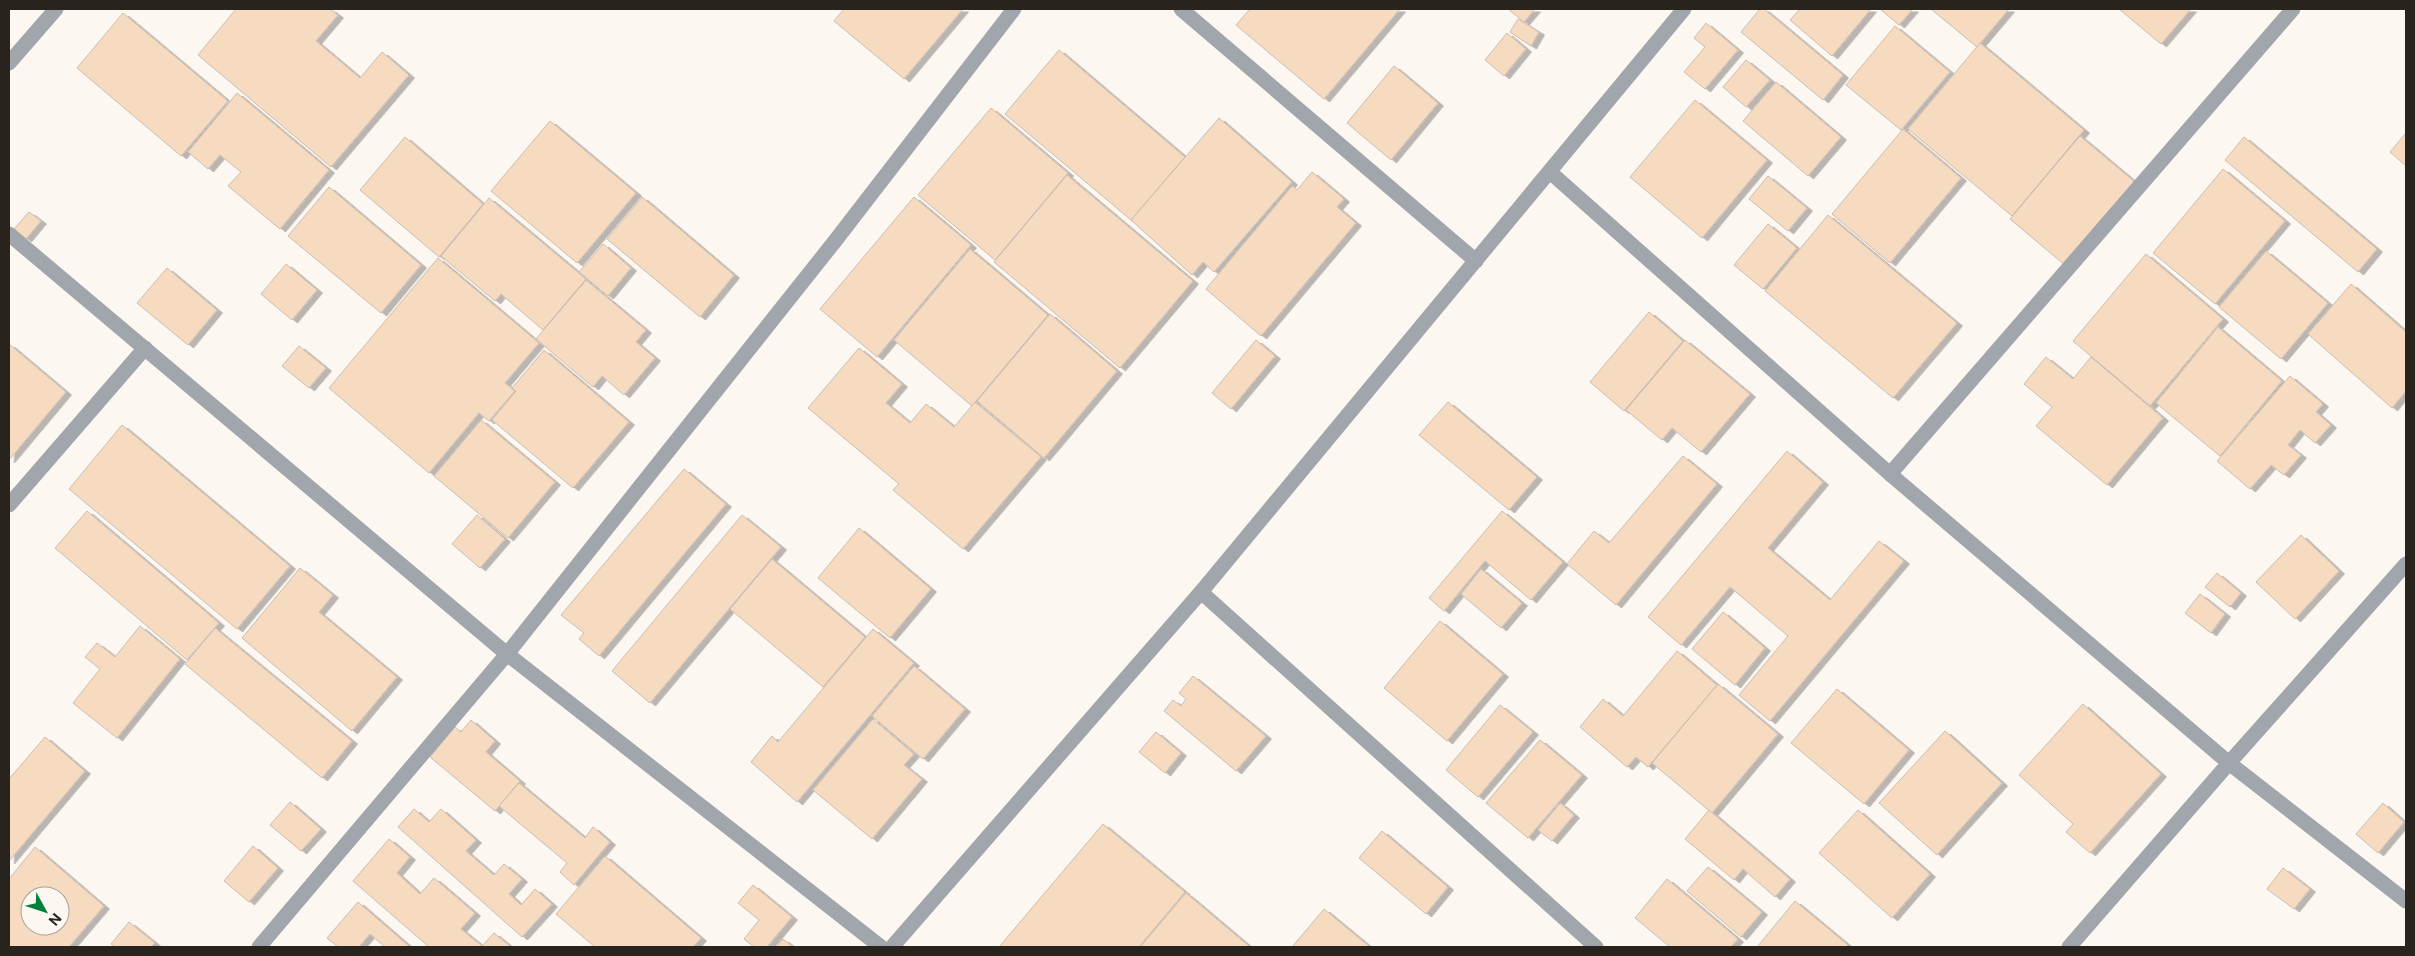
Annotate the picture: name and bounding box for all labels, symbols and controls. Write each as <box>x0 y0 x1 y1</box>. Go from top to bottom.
north arrow <box>20 886 70 936</box>
text: N <box>45 910 65 929</box>

